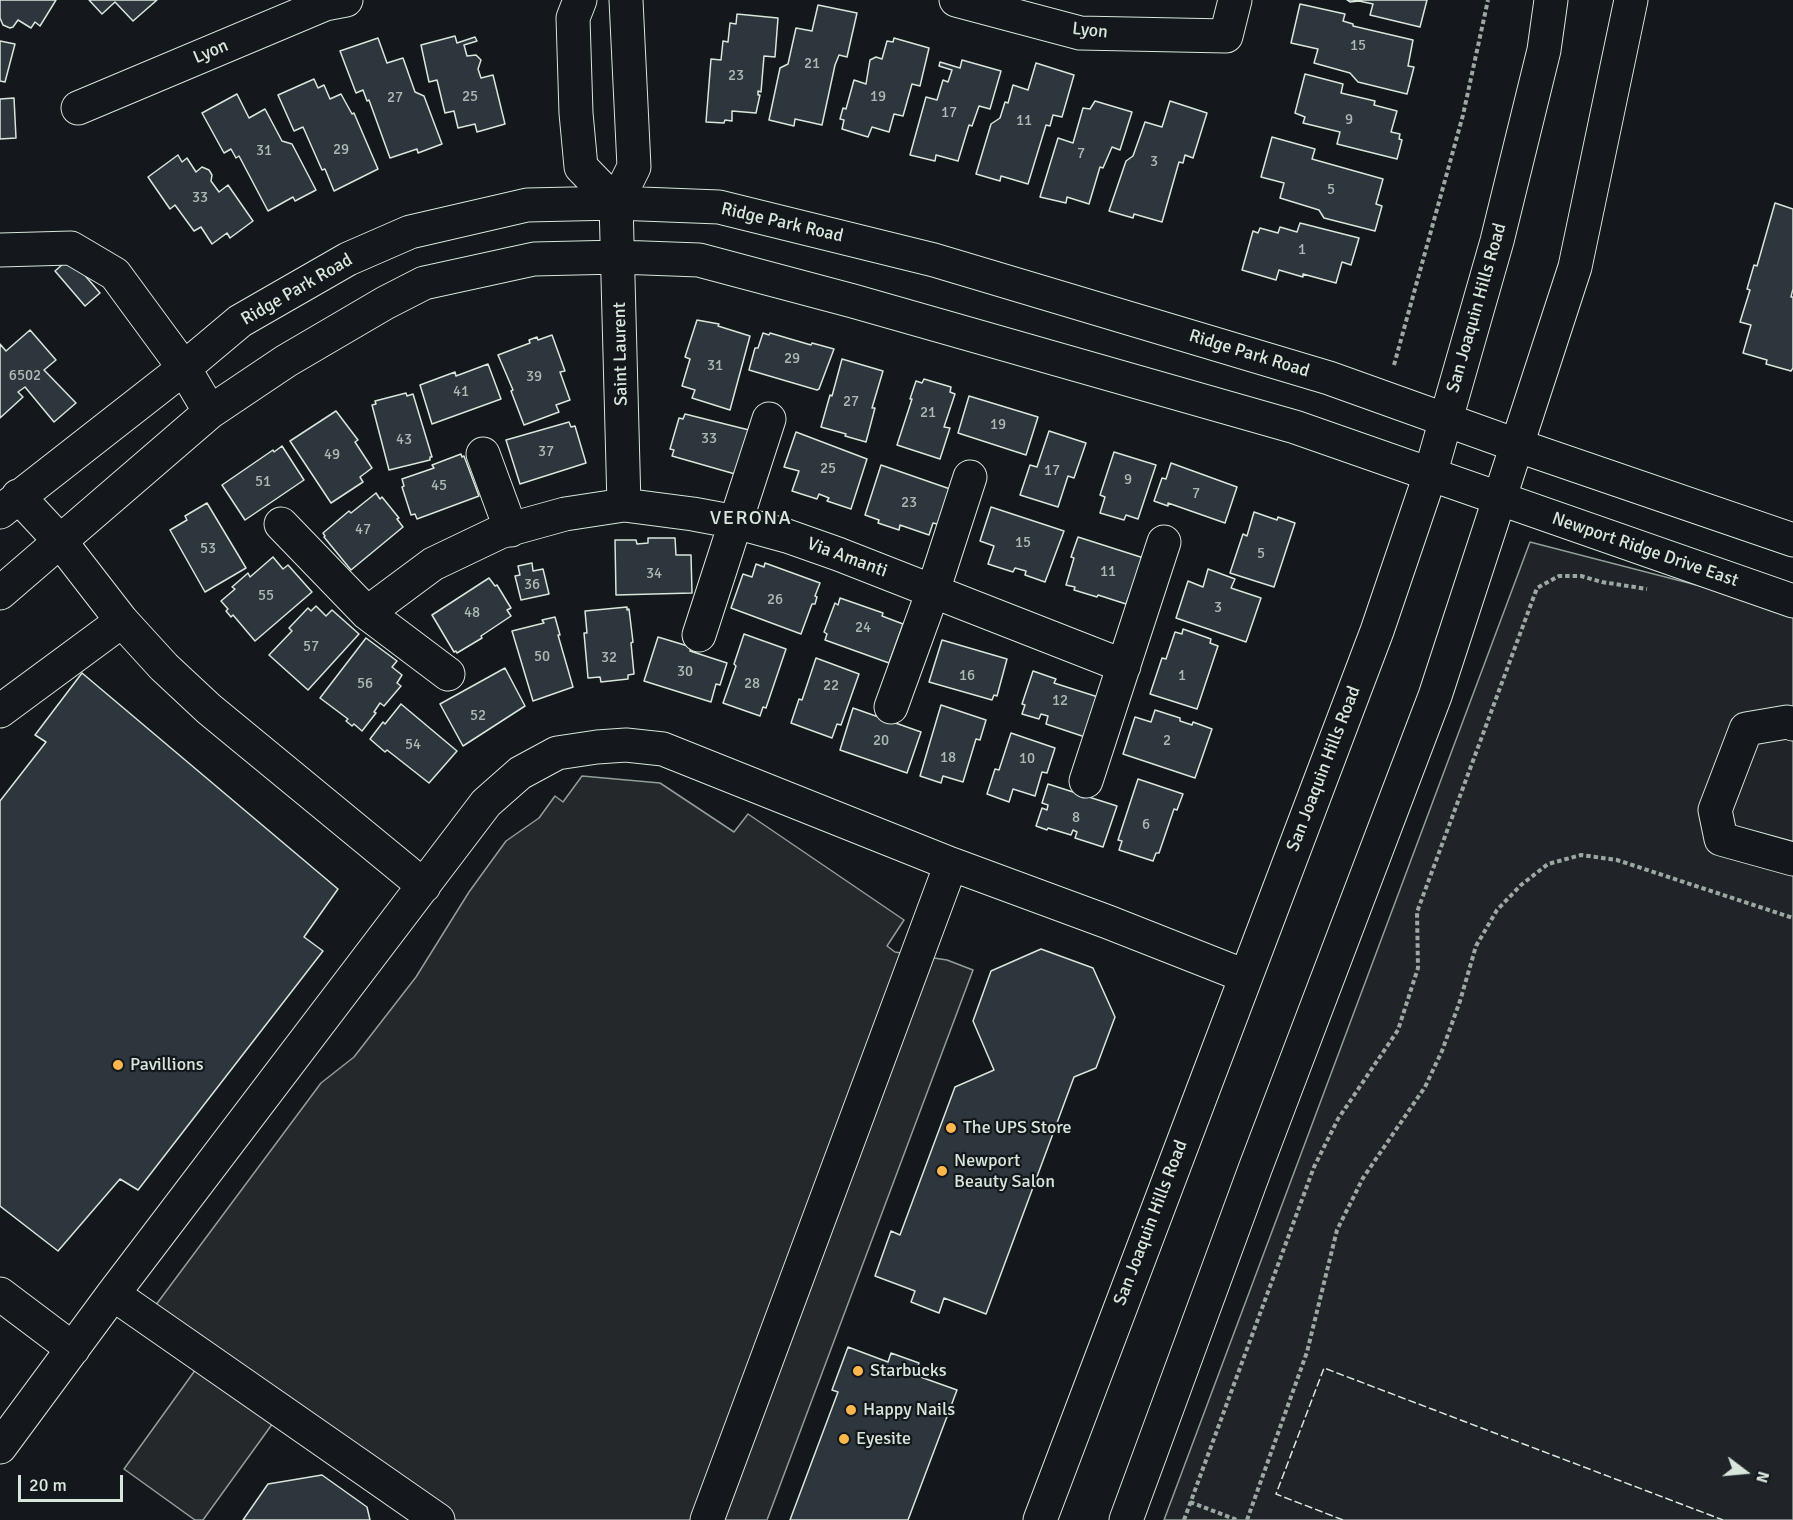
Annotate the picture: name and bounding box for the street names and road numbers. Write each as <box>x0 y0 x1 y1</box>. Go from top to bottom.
street label: Lyon <box>1071 18 1109 44</box>
street label: Lyon <box>190 35 232 69</box>
street label: Ridge Park Road <box>719 198 845 248</box>
street label: San Joaquin Hills Road <box>1442 221 1512 395</box>
street label: Ridge Park Road <box>238 249 356 331</box>
street label: Saint Laurent <box>609 302 633 406</box>
street label: Ridge Park Road <box>1186 325 1312 383</box>
street label: Newport Ridge Drive East <box>1549 508 1741 592</box>
street label: Via Amanti <box>804 533 890 583</box>
street label: San Joaquin Hills Road <box>1283 683 1365 855</box>
street label: San Joaquin Hills Road <box>1110 1137 1192 1309</box>

